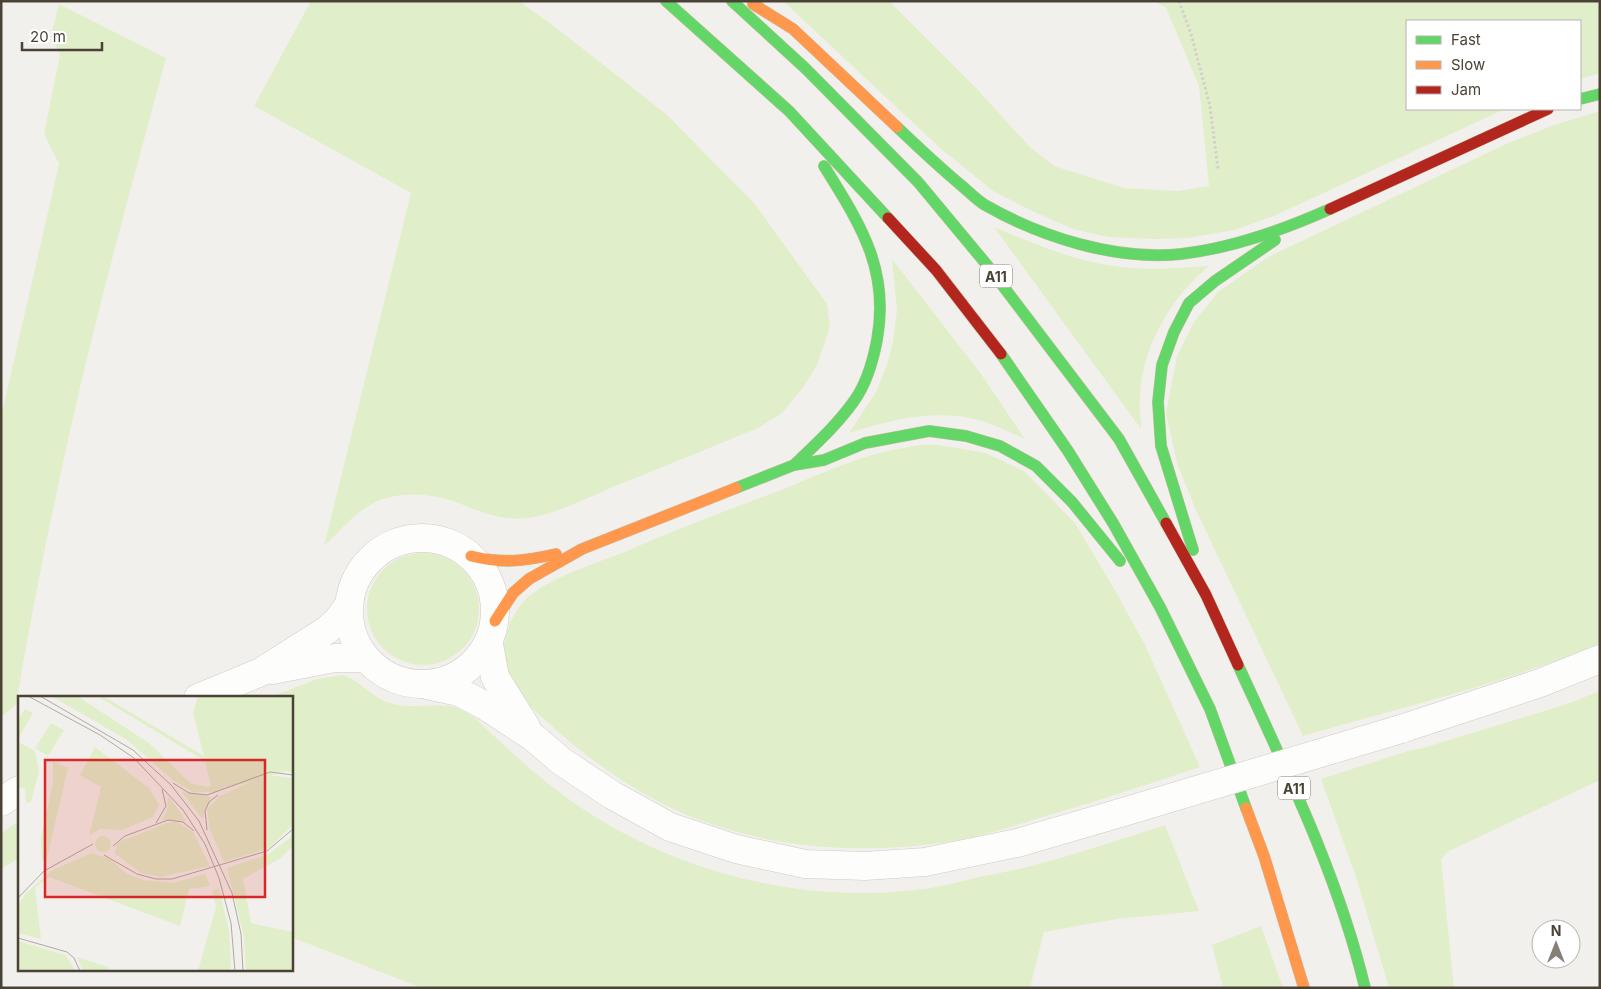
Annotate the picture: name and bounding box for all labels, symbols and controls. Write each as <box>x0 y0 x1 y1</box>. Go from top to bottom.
scale bar <box>22 20 102 52</box>
legend <box>1406 20 1581 110</box>
text: 20 m <box>30 27 66 46</box>
text: Fast <box>1451 30 1481 49</box>
text: Slow <box>1451 55 1485 74</box>
text: Jam <box>1451 80 1481 99</box>
road number: A11 <box>980 264 1012 288</box>
inset map <box>18 696 292 972</box>
road number: A11 <box>1278 776 1310 800</box>
north arrow <box>1531 919 1581 969</box>
text: N <box>1551 922 1561 939</box>

